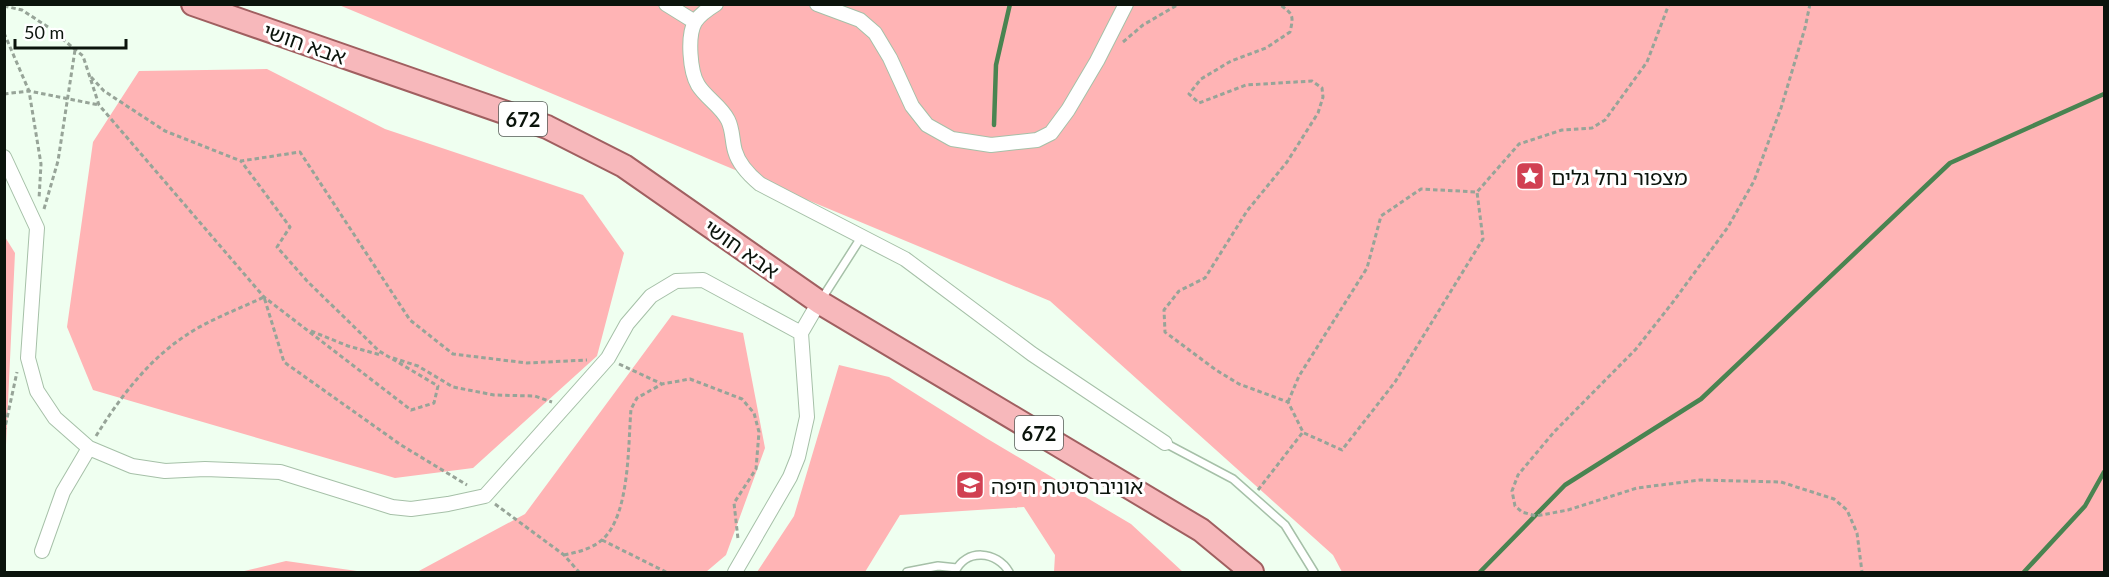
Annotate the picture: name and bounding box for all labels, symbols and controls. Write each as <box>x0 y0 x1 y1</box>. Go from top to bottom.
scale bar <box>15 12 126 50</box>
street label: אבא חושי <box>260 17 350 69</box>
text: 50 m <box>24 21 64 43</box>
road number: 672 <box>499 102 547 136</box>
place icon: מצפור נחל גלים <box>1514 160 1546 192</box>
place label: מצפור נחל גלים <box>1551 164 1688 189</box>
street label: אבא חושי <box>700 213 784 283</box>
road number: 672 <box>1015 416 1063 450</box>
school or university icon: אוניברסיטת חיפה <box>954 469 986 501</box>
place label: אוניברסיטת חיפה <box>991 473 1143 498</box>

